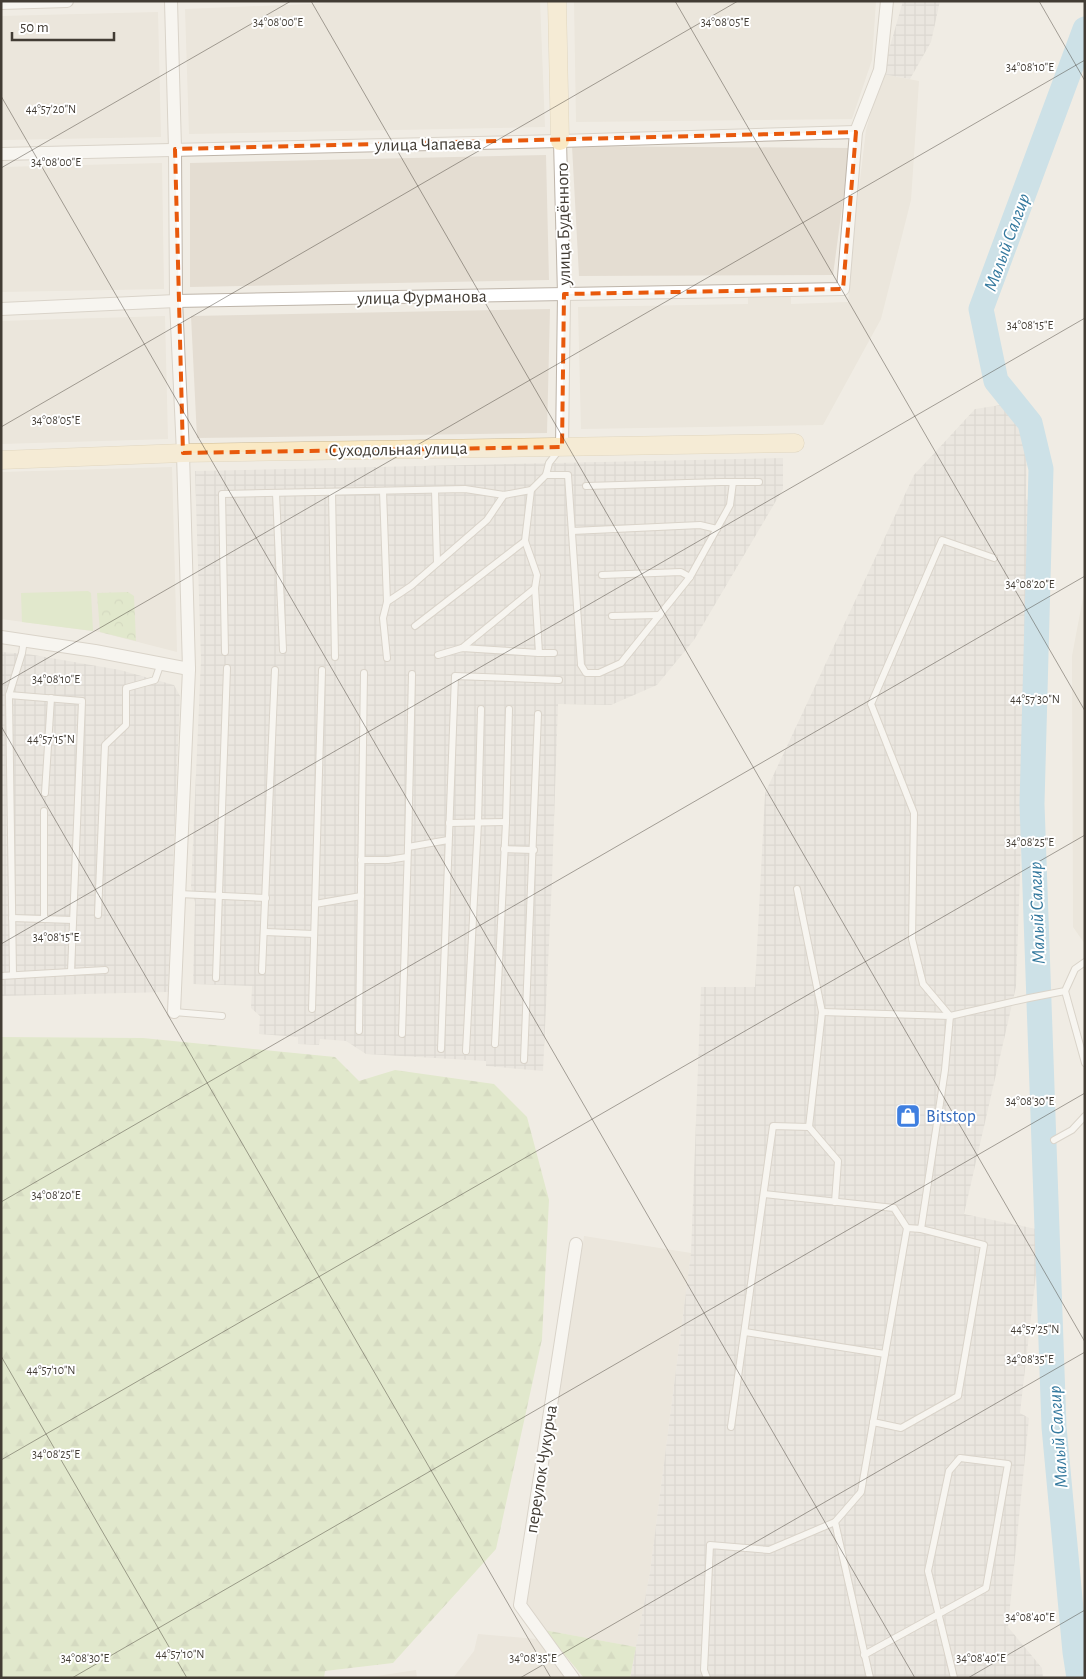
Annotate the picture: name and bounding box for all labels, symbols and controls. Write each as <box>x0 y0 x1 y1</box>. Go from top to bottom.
scale bar <box>12 10 115 42</box>
text: 34°08'00"E <box>253 16 303 28</box>
text: 34°08'05"E <box>701 16 750 28</box>
text: 50 m <box>20 20 49 35</box>
text: 34°08'10"E <box>1006 61 1054 73</box>
text: 44°57'20"N <box>26 103 76 115</box>
street label: улица Чапаева <box>374 135 481 155</box>
text: 34°08'00"E <box>31 156 81 168</box>
street label: улица Будённого <box>554 162 574 287</box>
water label: Малый Салгир <box>981 191 1034 294</box>
street label: улица Фурманова <box>356 288 487 308</box>
text: 34°08'15"E <box>1007 319 1053 331</box>
text: 34°08'05"E <box>32 414 81 426</box>
street label: Суходольная улица <box>328 440 468 460</box>
text: 34°08'20"E <box>1005 578 1055 590</box>
text: 34°08'10"E <box>32 673 80 685</box>
text: 44°57'30"N <box>1010 693 1060 705</box>
text: 44°57'15"N <box>27 733 75 745</box>
text: 34°08'25"E <box>1006 836 1054 848</box>
water label: Малый Салгир <box>1026 861 1049 965</box>
text: 34°08'15"E <box>33 931 79 943</box>
text: 34°08'30"E <box>1006 1095 1055 1107</box>
shop icon: Bitstop <box>895 1103 921 1129</box>
place label: Bitstop <box>926 1108 976 1126</box>
text: 34°08'20"E <box>31 1189 81 1201</box>
text: 44°57'25"N <box>1010 1323 1060 1335</box>
text: 34°08'35"E <box>1006 1353 1054 1365</box>
text: 44°57'10"N <box>26 1364 76 1376</box>
water label: Малый Салгир <box>1045 1385 1072 1489</box>
street label: переулок Чукурча <box>523 1404 561 1535</box>
text: 34°08'25"E <box>32 1448 80 1460</box>
text: 34°08'40"E <box>1005 1611 1055 1623</box>
text: 44°57'10"N <box>155 1648 205 1660</box>
text: 34°08'30"E <box>61 1652 110 1664</box>
text: 34°08'35"E <box>509 1652 557 1664</box>
text: 34°08'40"E <box>956 1652 1006 1664</box>

